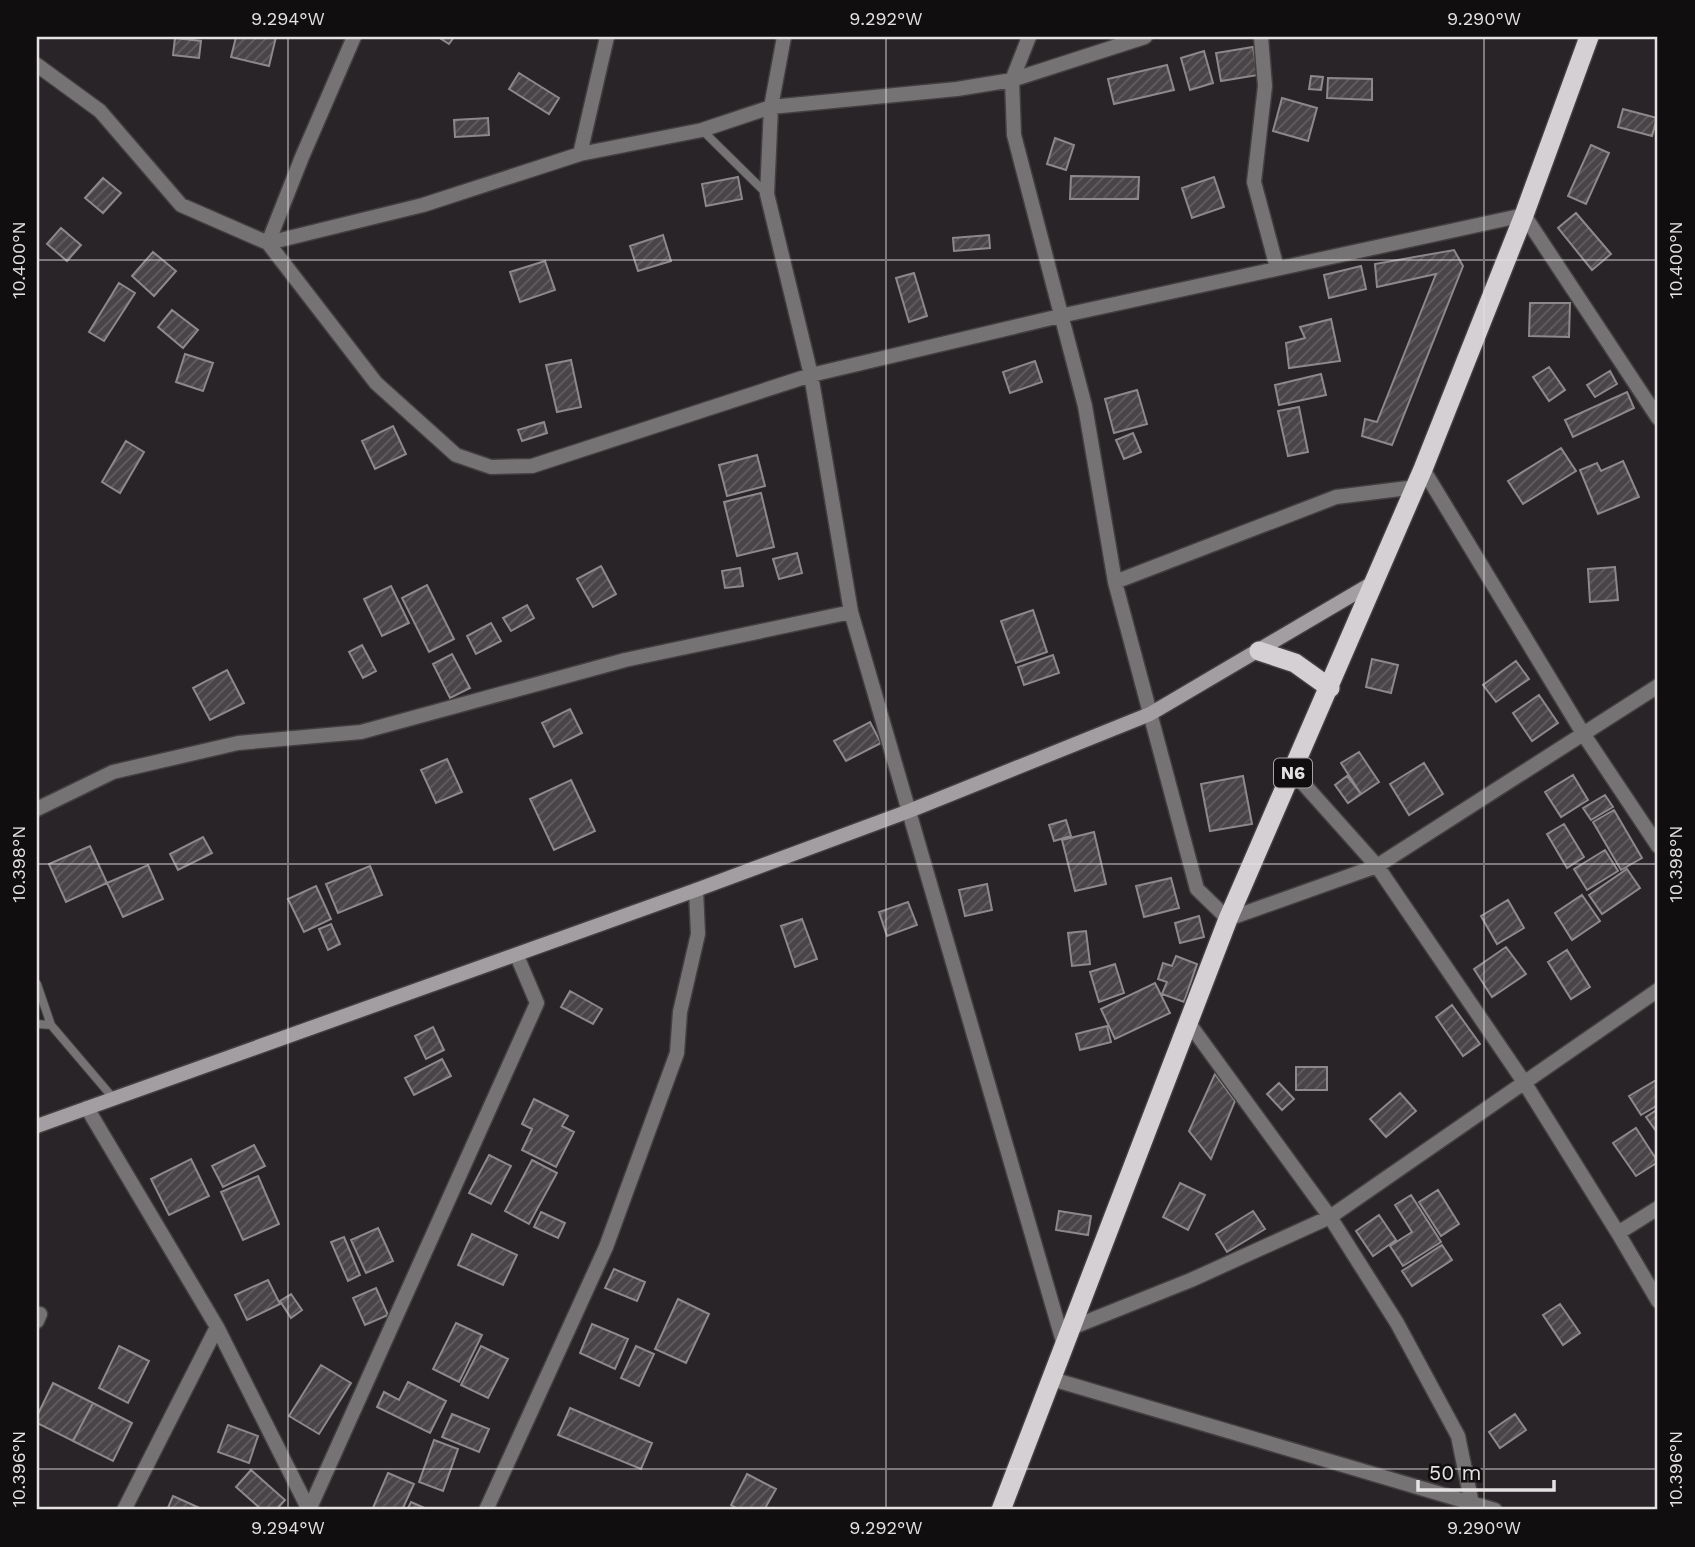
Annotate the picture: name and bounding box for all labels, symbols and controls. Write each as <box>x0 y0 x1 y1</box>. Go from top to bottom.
text: 9.294°W <box>251 8 325 29</box>
text: 9.292°W <box>849 8 923 29</box>
text: 9.290°W <box>1447 8 1521 29</box>
text: 10.400°N <box>8 221 29 299</box>
text: 10.400°N <box>1665 221 1686 299</box>
road number: N6 <box>1274 758 1312 788</box>
text: 10.398°N <box>8 826 29 902</box>
text: 10.398°N <box>1665 826 1686 902</box>
text: 10.396°N <box>8 1431 29 1507</box>
text: 10.396°N <box>1665 1431 1686 1507</box>
scale bar <box>1418 1449 1555 1493</box>
text: 50 m <box>1429 1460 1481 1485</box>
text: 9.294°W <box>251 1517 325 1538</box>
text: 9.292°W <box>849 1517 923 1538</box>
text: 9.290°W <box>1447 1517 1521 1538</box>

